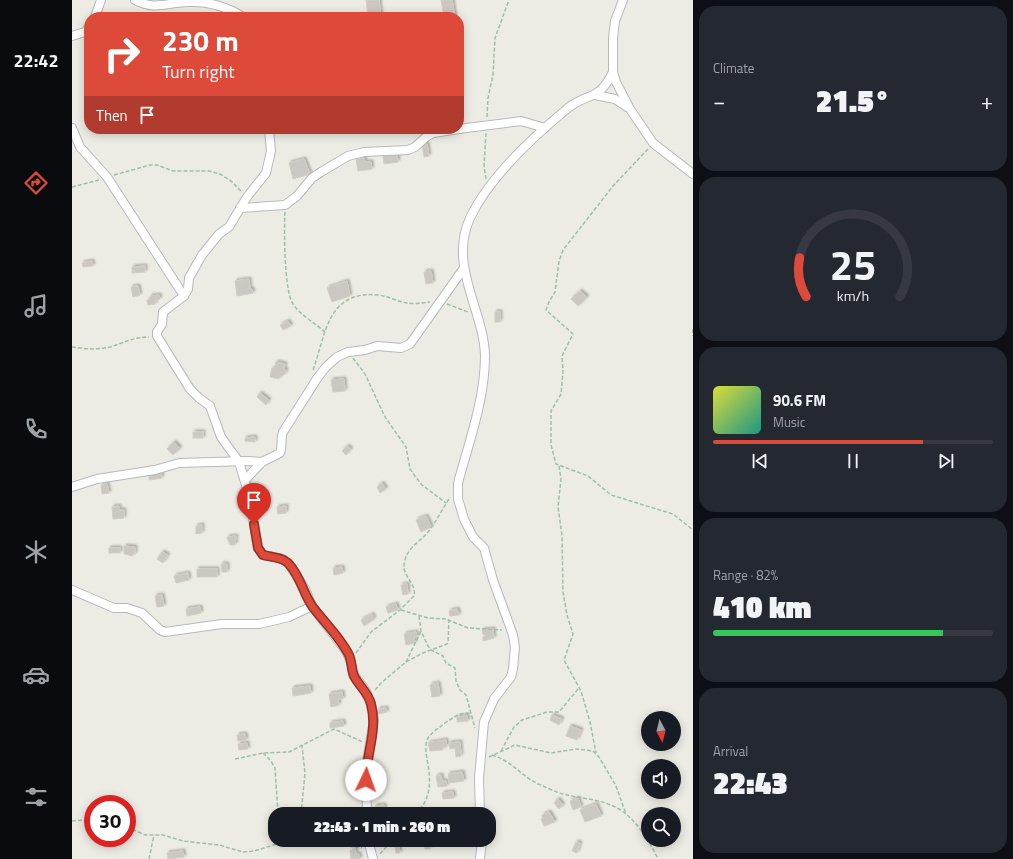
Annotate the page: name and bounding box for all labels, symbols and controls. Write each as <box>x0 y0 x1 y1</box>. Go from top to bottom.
text: 230 m <box>162 19 239 62</box>
icon: right <box>96 28 148 80</box>
text: 22:42 <box>14 47 58 74</box>
text: Turn right <box>162 58 235 85</box>
text: Climate <box>713 58 754 78</box>
text: 21.5° <box>816 78 890 124</box>
text: − <box>713 84 725 118</box>
text: + <box>981 84 993 118</box>
text: Then <box>96 104 128 127</box>
icon: arrive <box>136 104 158 126</box>
icon: directions <box>22 169 50 197</box>
text: 25 <box>830 233 876 296</box>
text: km/h <box>837 284 869 306</box>
icon: music <box>22 292 50 320</box>
text: 90.6 FM <box>773 389 826 412</box>
text: Music <box>773 412 805 432</box>
icon: phone <box>22 415 50 443</box>
icon: previous <box>749 450 771 472</box>
icon: pause <box>842 450 864 472</box>
icon: next <box>935 450 957 472</box>
pin <box>237 483 271 524</box>
icon: arrive <box>243 489 265 511</box>
icon: climate <box>22 538 50 566</box>
text: Range · 82% <box>713 565 778 585</box>
text: 410 km <box>713 584 811 630</box>
icon: car <box>22 661 50 689</box>
north arrow <box>641 711 681 751</box>
map controls <box>641 711 681 847</box>
text: Arrival <box>713 741 748 761</box>
position arrow <box>345 759 387 801</box>
button: sound <box>641 759 681 799</box>
text: 22:43 <box>713 760 788 806</box>
icon: filters <box>22 783 50 811</box>
speed limit sign: 30 <box>84 795 136 847</box>
button: search <box>641 807 681 847</box>
text: 22:43 · 1 min · 260 m <box>314 815 450 838</box>

